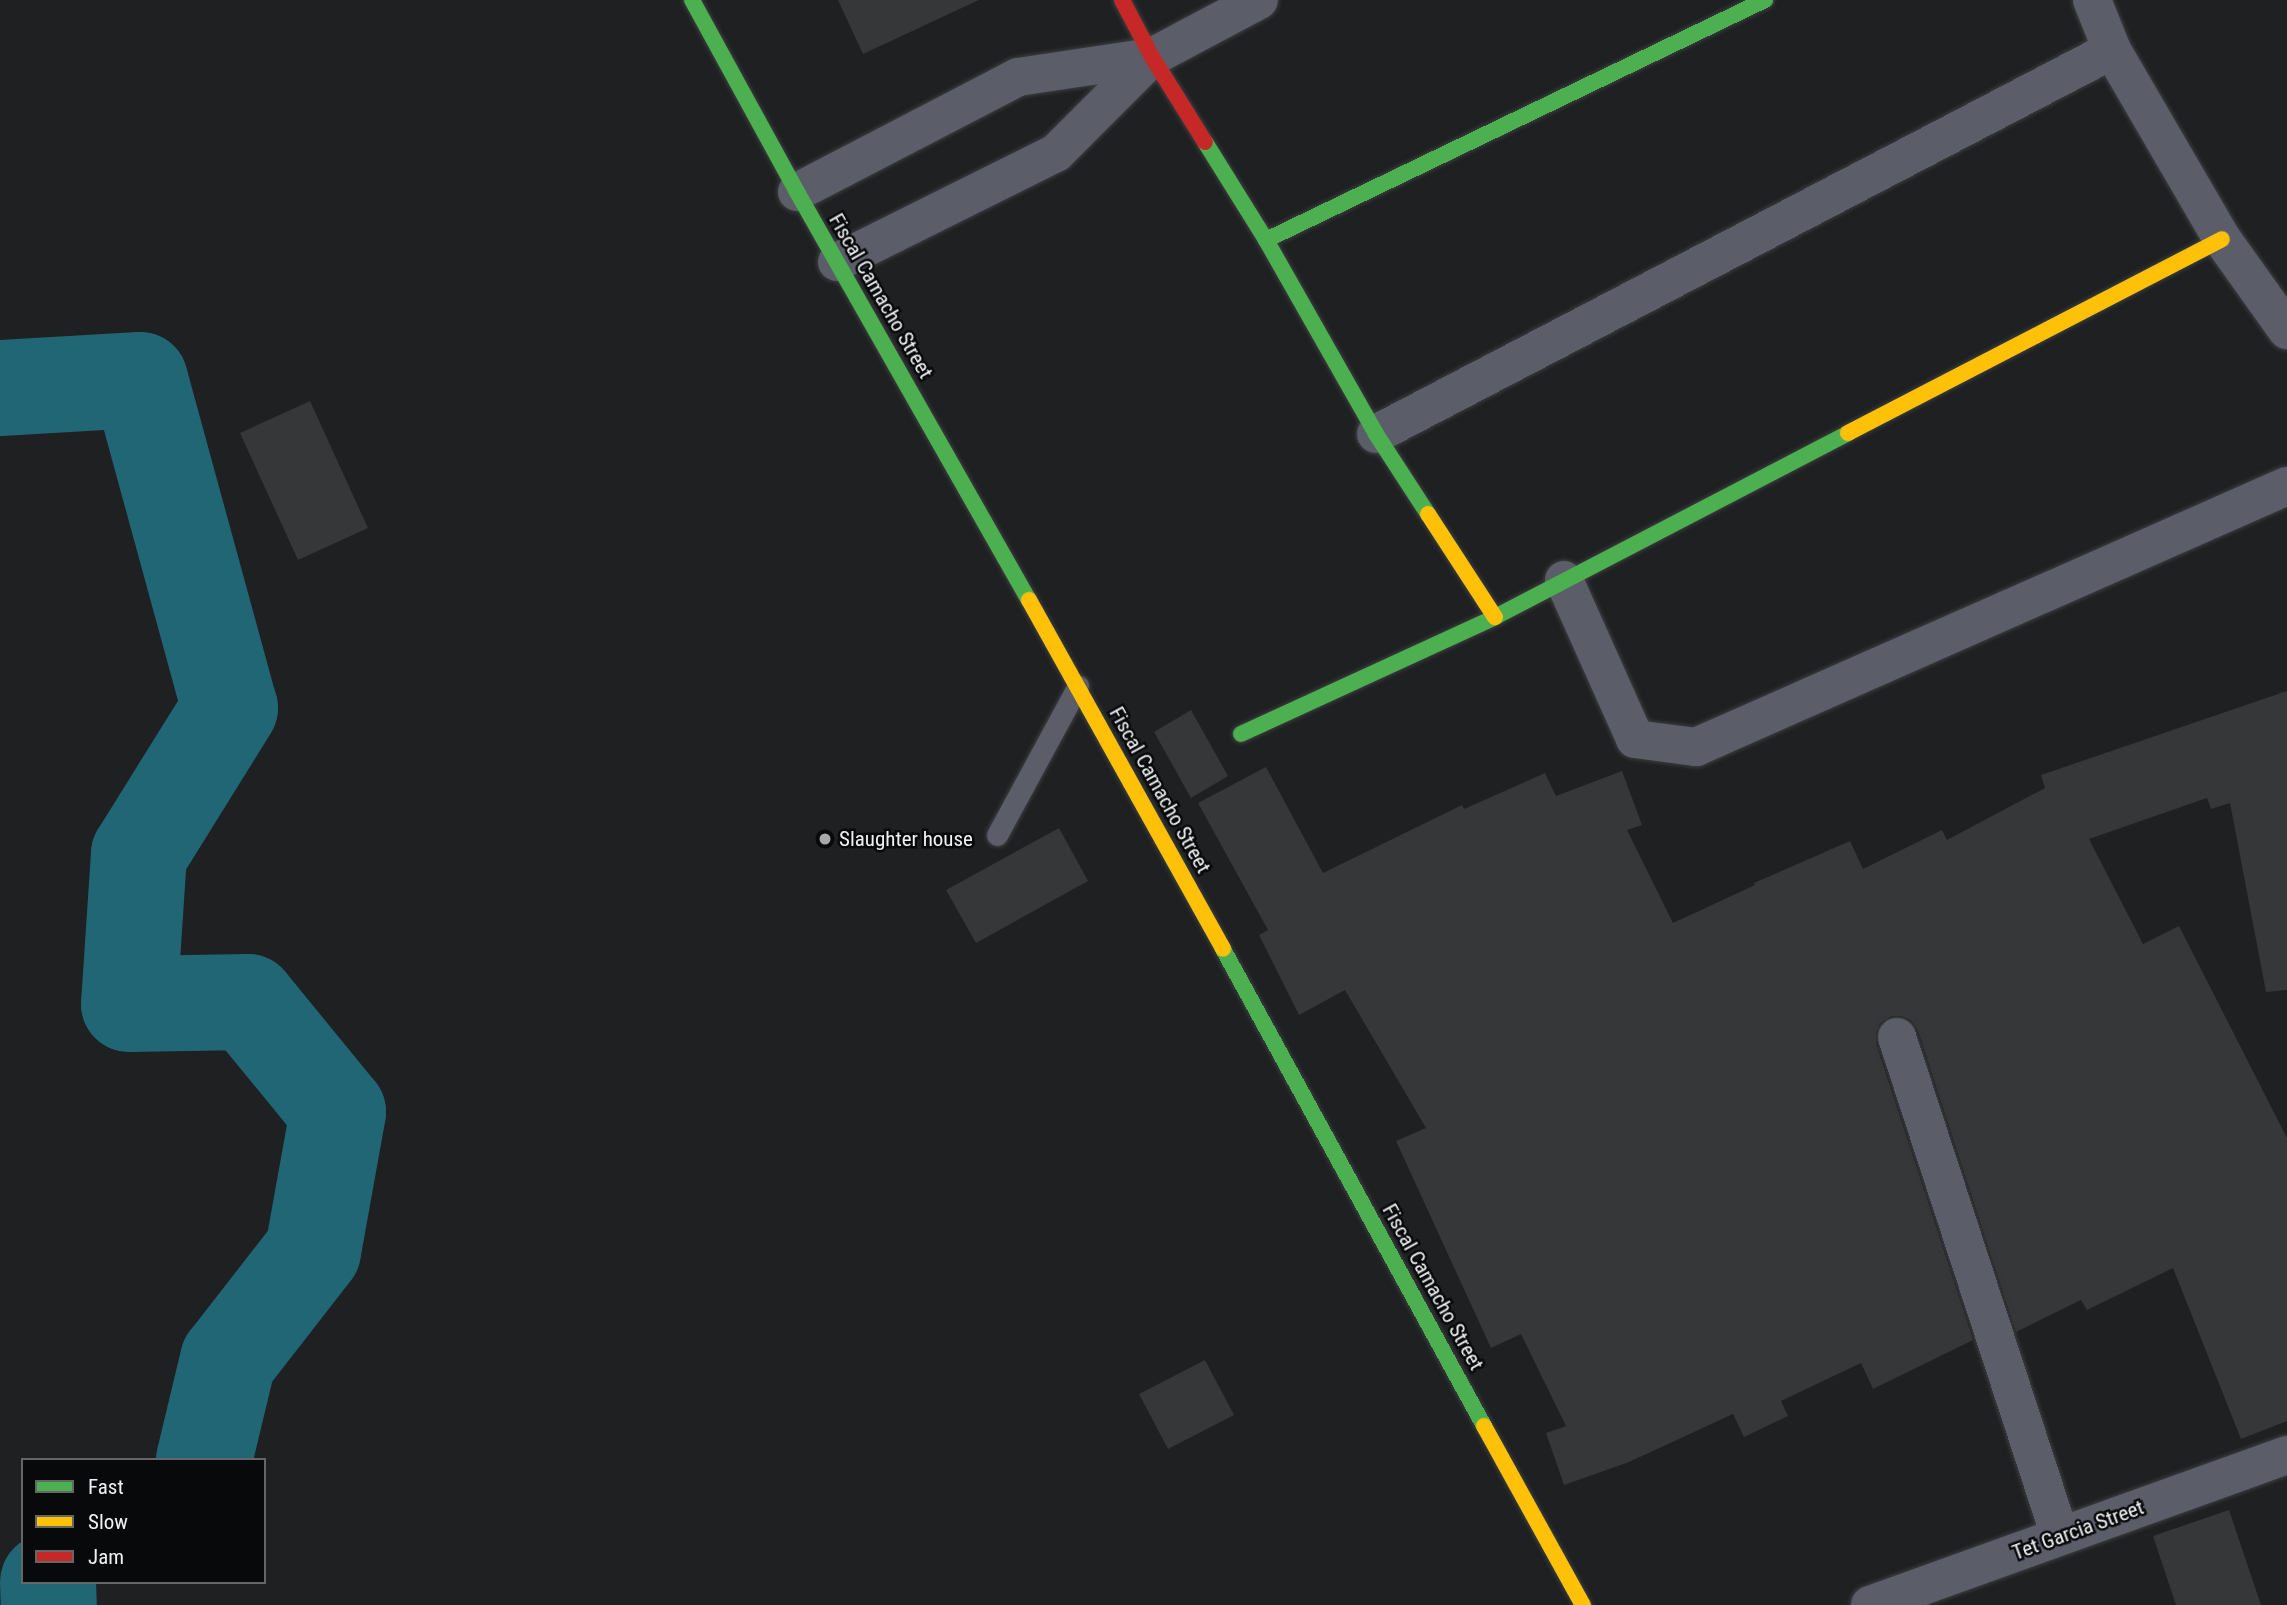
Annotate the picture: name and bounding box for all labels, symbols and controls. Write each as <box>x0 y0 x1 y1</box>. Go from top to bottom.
street label: Fiscal Camacho Street <box>824 209 938 383</box>
street label: Fiscal Camacho Street <box>1104 702 1216 878</box>
place label: Slaughter house <box>839 826 973 852</box>
marker: Slaughter house <box>817 831 833 847</box>
street label: Fiscal Camacho Street <box>1377 1199 1489 1375</box>
legend <box>21 1458 266 1584</box>
text: Fast <box>88 1475 124 1499</box>
street label: Tet Garcia Street <box>2009 1495 2147 1565</box>
text: Slow <box>88 1510 128 1534</box>
text: Jam <box>88 1545 124 1569</box>

